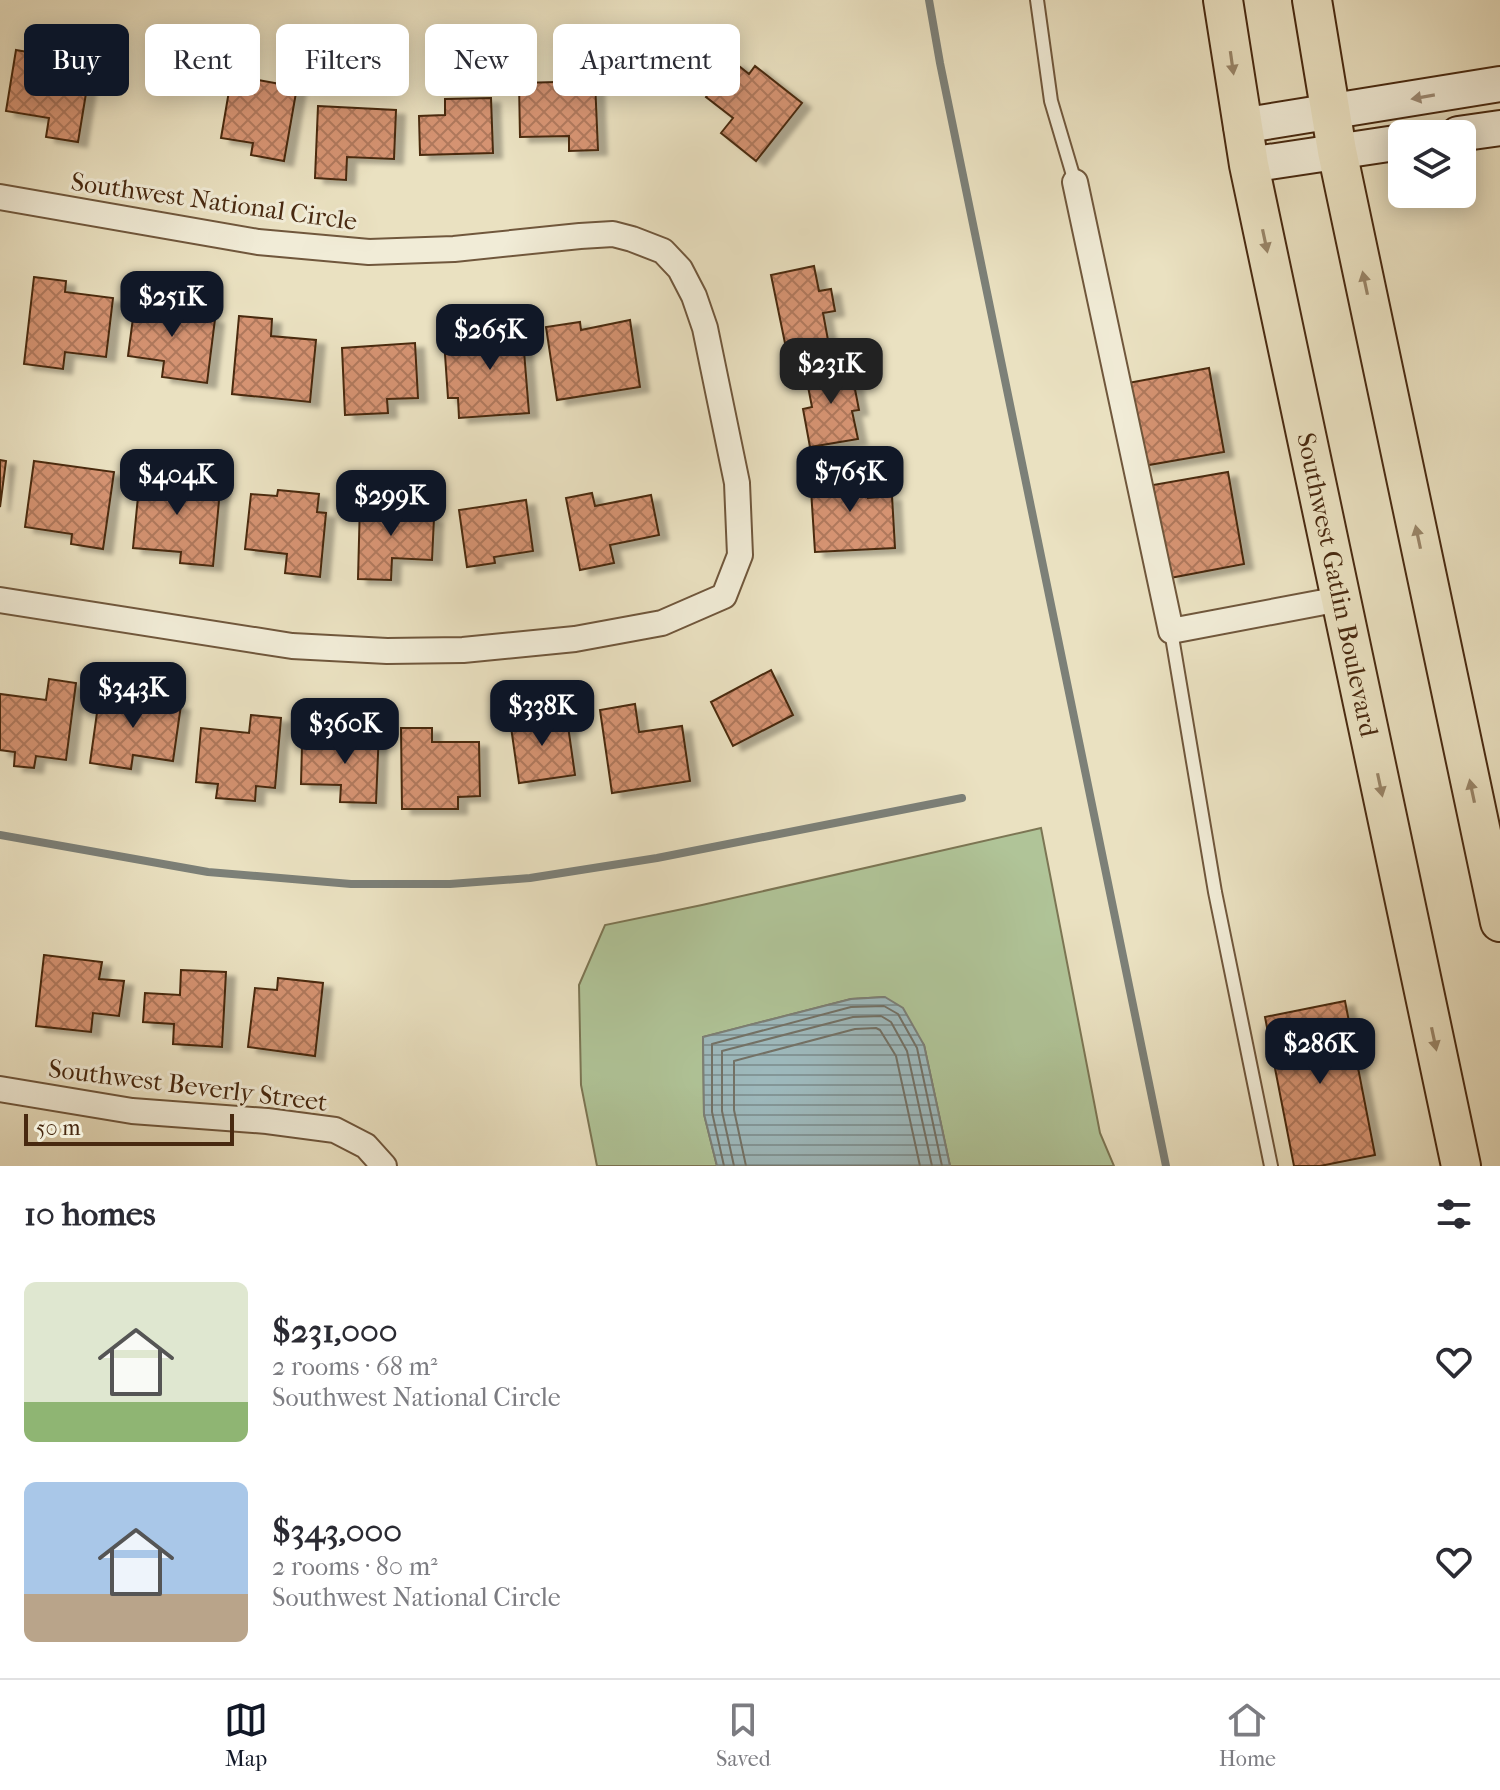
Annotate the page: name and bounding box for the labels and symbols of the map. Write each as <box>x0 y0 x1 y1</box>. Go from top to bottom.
one-way arrow <box>1226 51 1239 76</box>
one-way arrow <box>1410 92 1435 104</box>
street label: Southwest National Circle <box>69 166 359 237</box>
one-way arrow <box>1259 229 1272 254</box>
one-way arrow <box>1358 270 1371 295</box>
pin: $251K <box>116 271 228 339</box>
pin: $265K <box>434 304 546 372</box>
pin: $231K <box>775 338 887 406</box>
street label: Southwest Gatlin Boulevard <box>1290 430 1385 740</box>
pin: $765K <box>794 446 906 514</box>
pin: $404K <box>121 449 233 517</box>
pin: $299K <box>335 470 447 538</box>
one-way arrow <box>1412 524 1424 549</box>
pin: $343K <box>77 662 189 730</box>
pin: $338K <box>486 680 598 748</box>
pin: $360K <box>289 698 401 766</box>
one-way arrow <box>1374 772 1387 797</box>
one-way arrow <box>1465 779 1478 804</box>
pin: $286K <box>1264 1018 1376 1086</box>
one-way arrow <box>1428 1027 1441 1052</box>
street label: Southwest Beverly Street <box>47 1053 330 1118</box>
scale bar <box>24 1110 234 1146</box>

